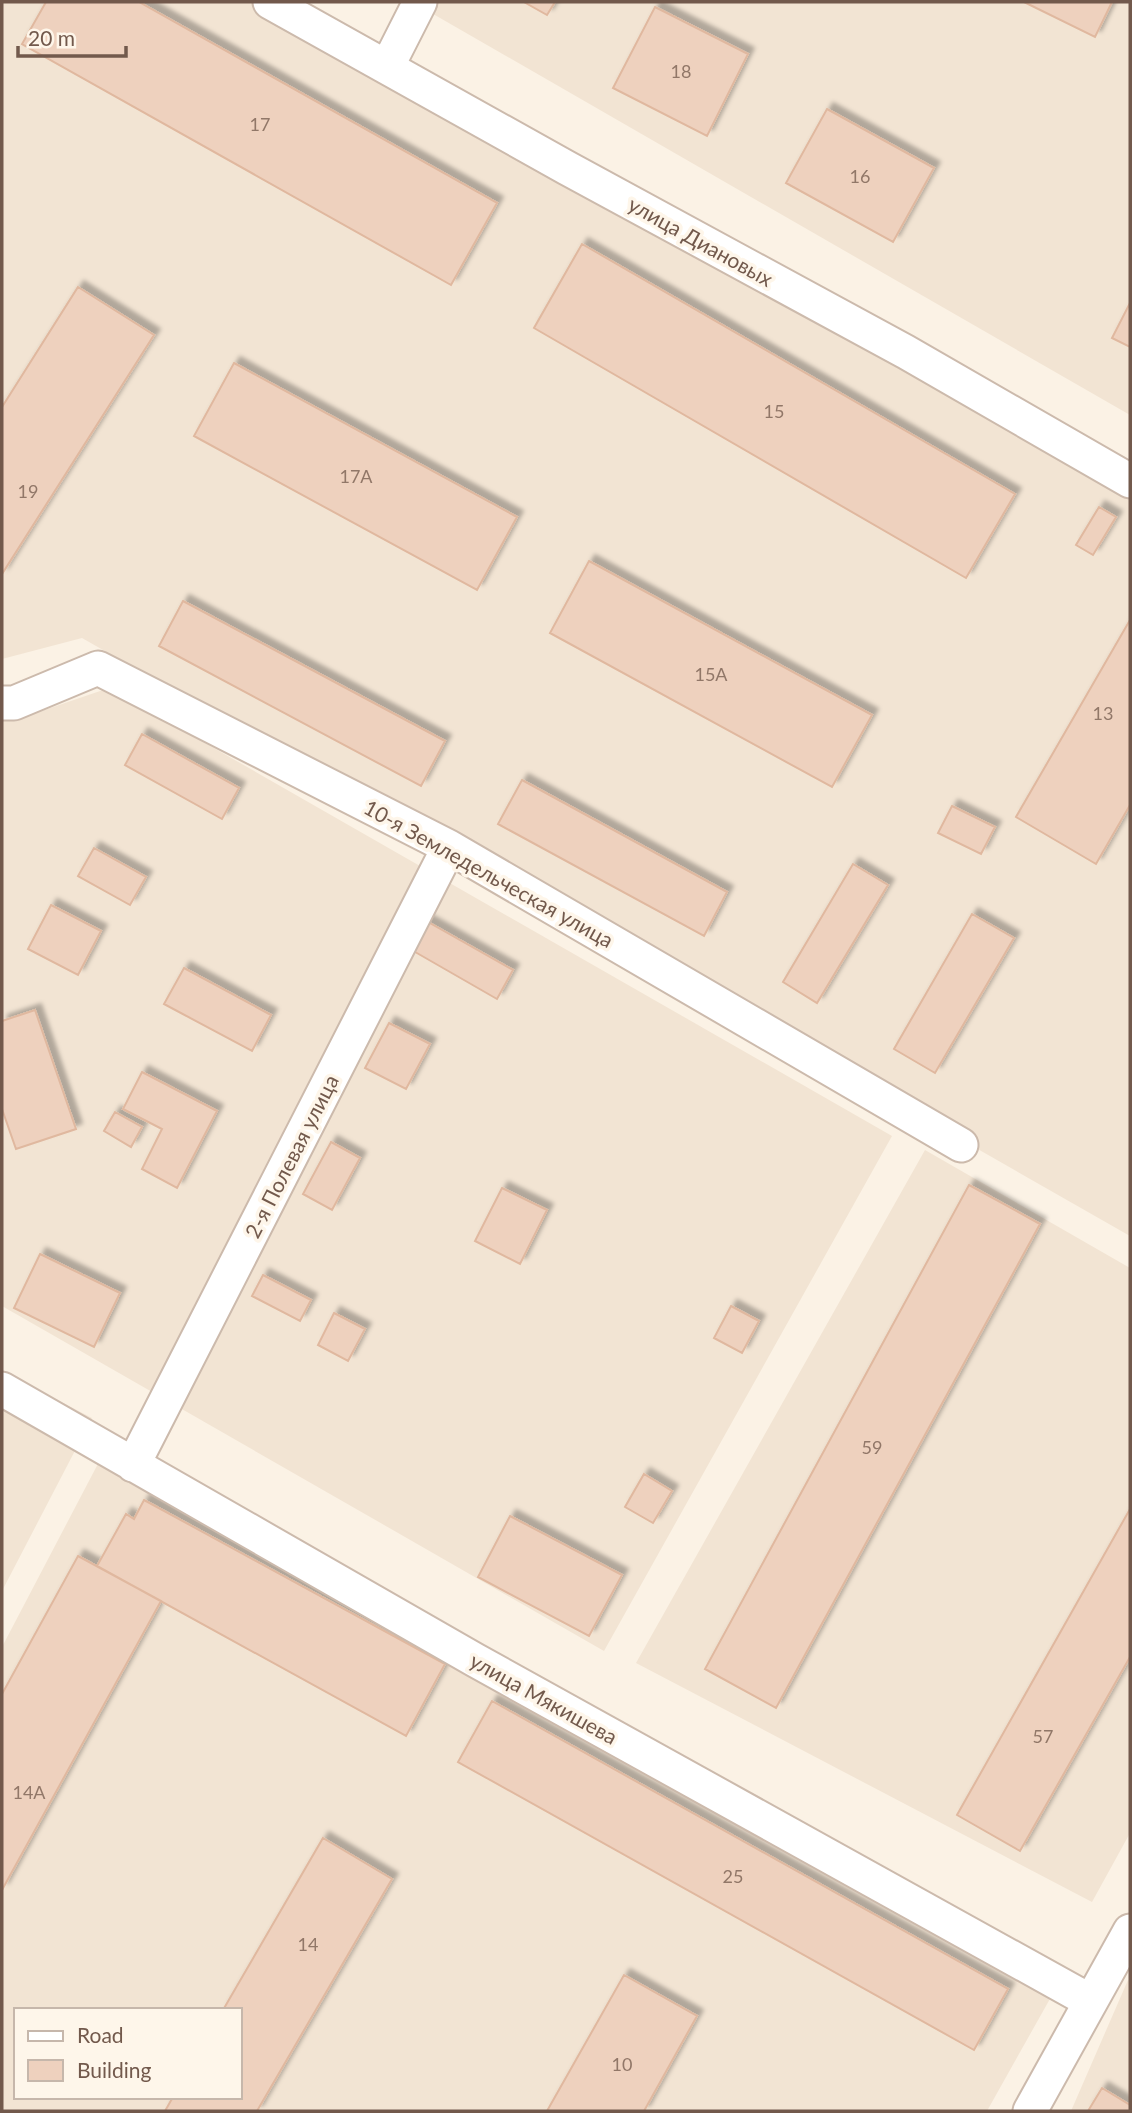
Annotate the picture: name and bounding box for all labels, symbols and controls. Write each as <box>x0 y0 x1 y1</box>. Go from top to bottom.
scale bar <box>18 14 126 58</box>
text: 20 m <box>28 25 75 50</box>
house number: 18 <box>671 60 691 82</box>
house number: 17 <box>250 113 270 135</box>
house number: 16 <box>850 165 870 187</box>
street label: улица Диановых <box>624 191 778 291</box>
house number: 15 <box>764 400 784 422</box>
house number: 17А <box>339 465 373 487</box>
house number: 19 <box>18 480 38 502</box>
house number: 15А <box>694 663 728 685</box>
house number: 13 <box>1093 702 1113 724</box>
street label: 10-я Земледельческая улица <box>360 794 618 952</box>
street label: 2-я Полевая улица <box>239 1070 343 1242</box>
house number: 59 <box>862 1436 882 1458</box>
street label: улица Мякишева <box>466 1647 622 1749</box>
house number: 57 <box>1033 1725 1053 1747</box>
house number: 14А <box>12 1781 46 1803</box>
house number: 25 <box>723 1865 743 1887</box>
house number: 14 <box>298 1933 318 1955</box>
legend <box>14 2008 242 2099</box>
text: Road <box>77 2022 124 2047</box>
house number: 10 <box>612 2053 632 2075</box>
text: Building <box>77 2057 152 2082</box>

